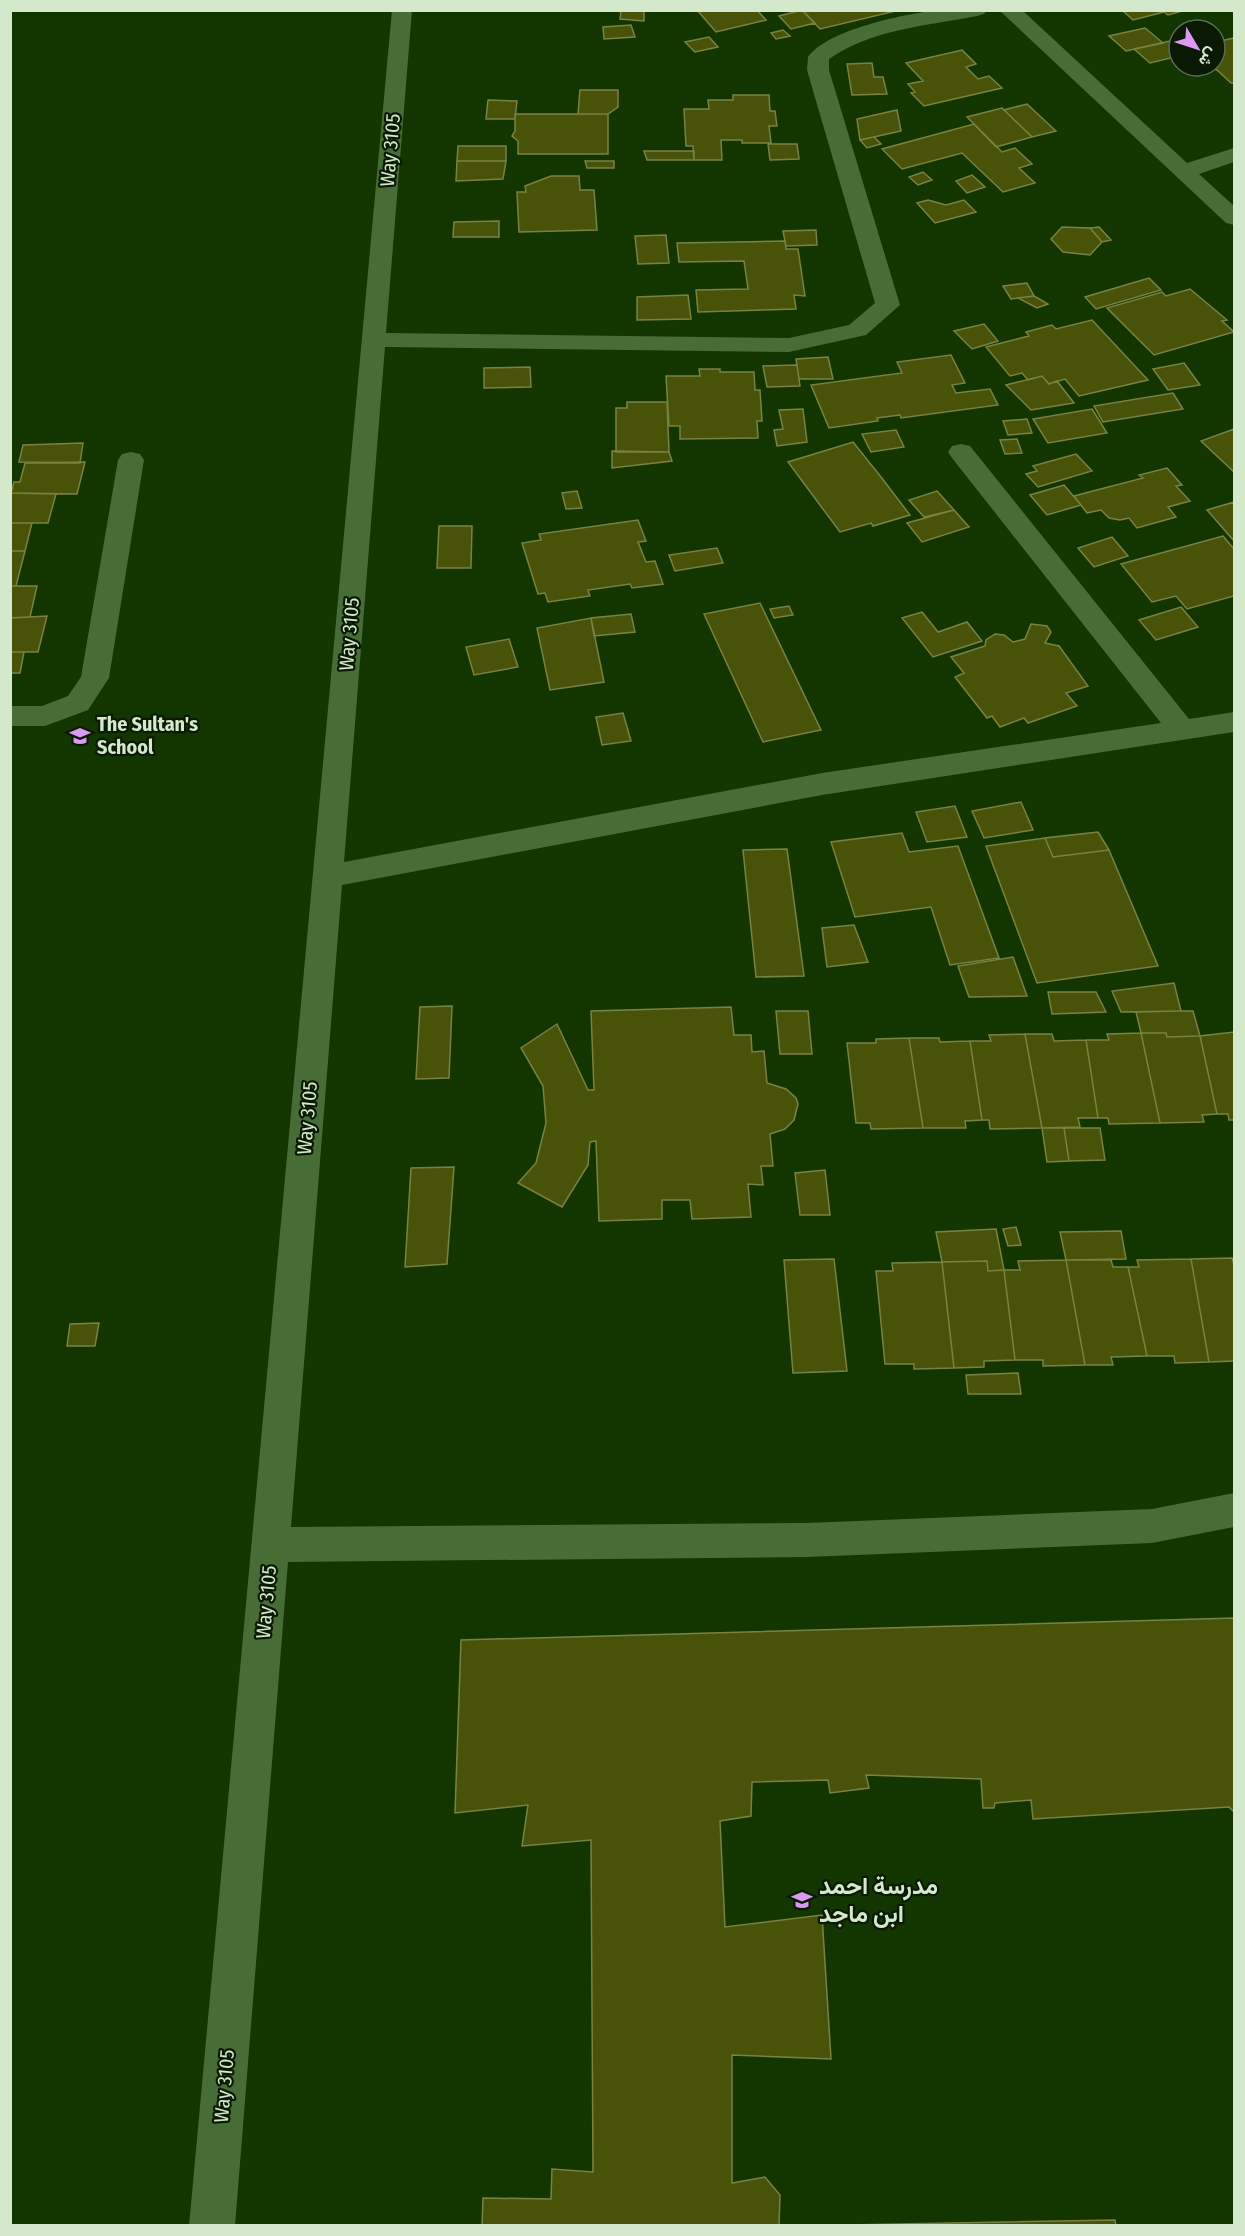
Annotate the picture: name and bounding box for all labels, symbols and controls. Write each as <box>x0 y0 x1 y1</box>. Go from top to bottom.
north arrow <box>1167 18 1227 78</box>
text: ش <box>1195 44 1222 71</box>
street label: Way 3105 <box>375 112 405 188</box>
street label: Way 3105 <box>334 596 364 672</box>
place label: The Sultan's School <box>97 712 198 759</box>
school or university icon: The Sultan's School <box>68 724 92 748</box>
street label: Way 3105 <box>292 1080 322 1156</box>
street label: Way 3105 <box>251 1564 281 1640</box>
place label: مدرسة احمد ابن ماجد <box>819 1872 938 1928</box>
school or university icon: مدرسة احمد ابن ماجد <box>790 1888 814 1912</box>
street label: Way 3105 <box>209 2048 239 2124</box>

